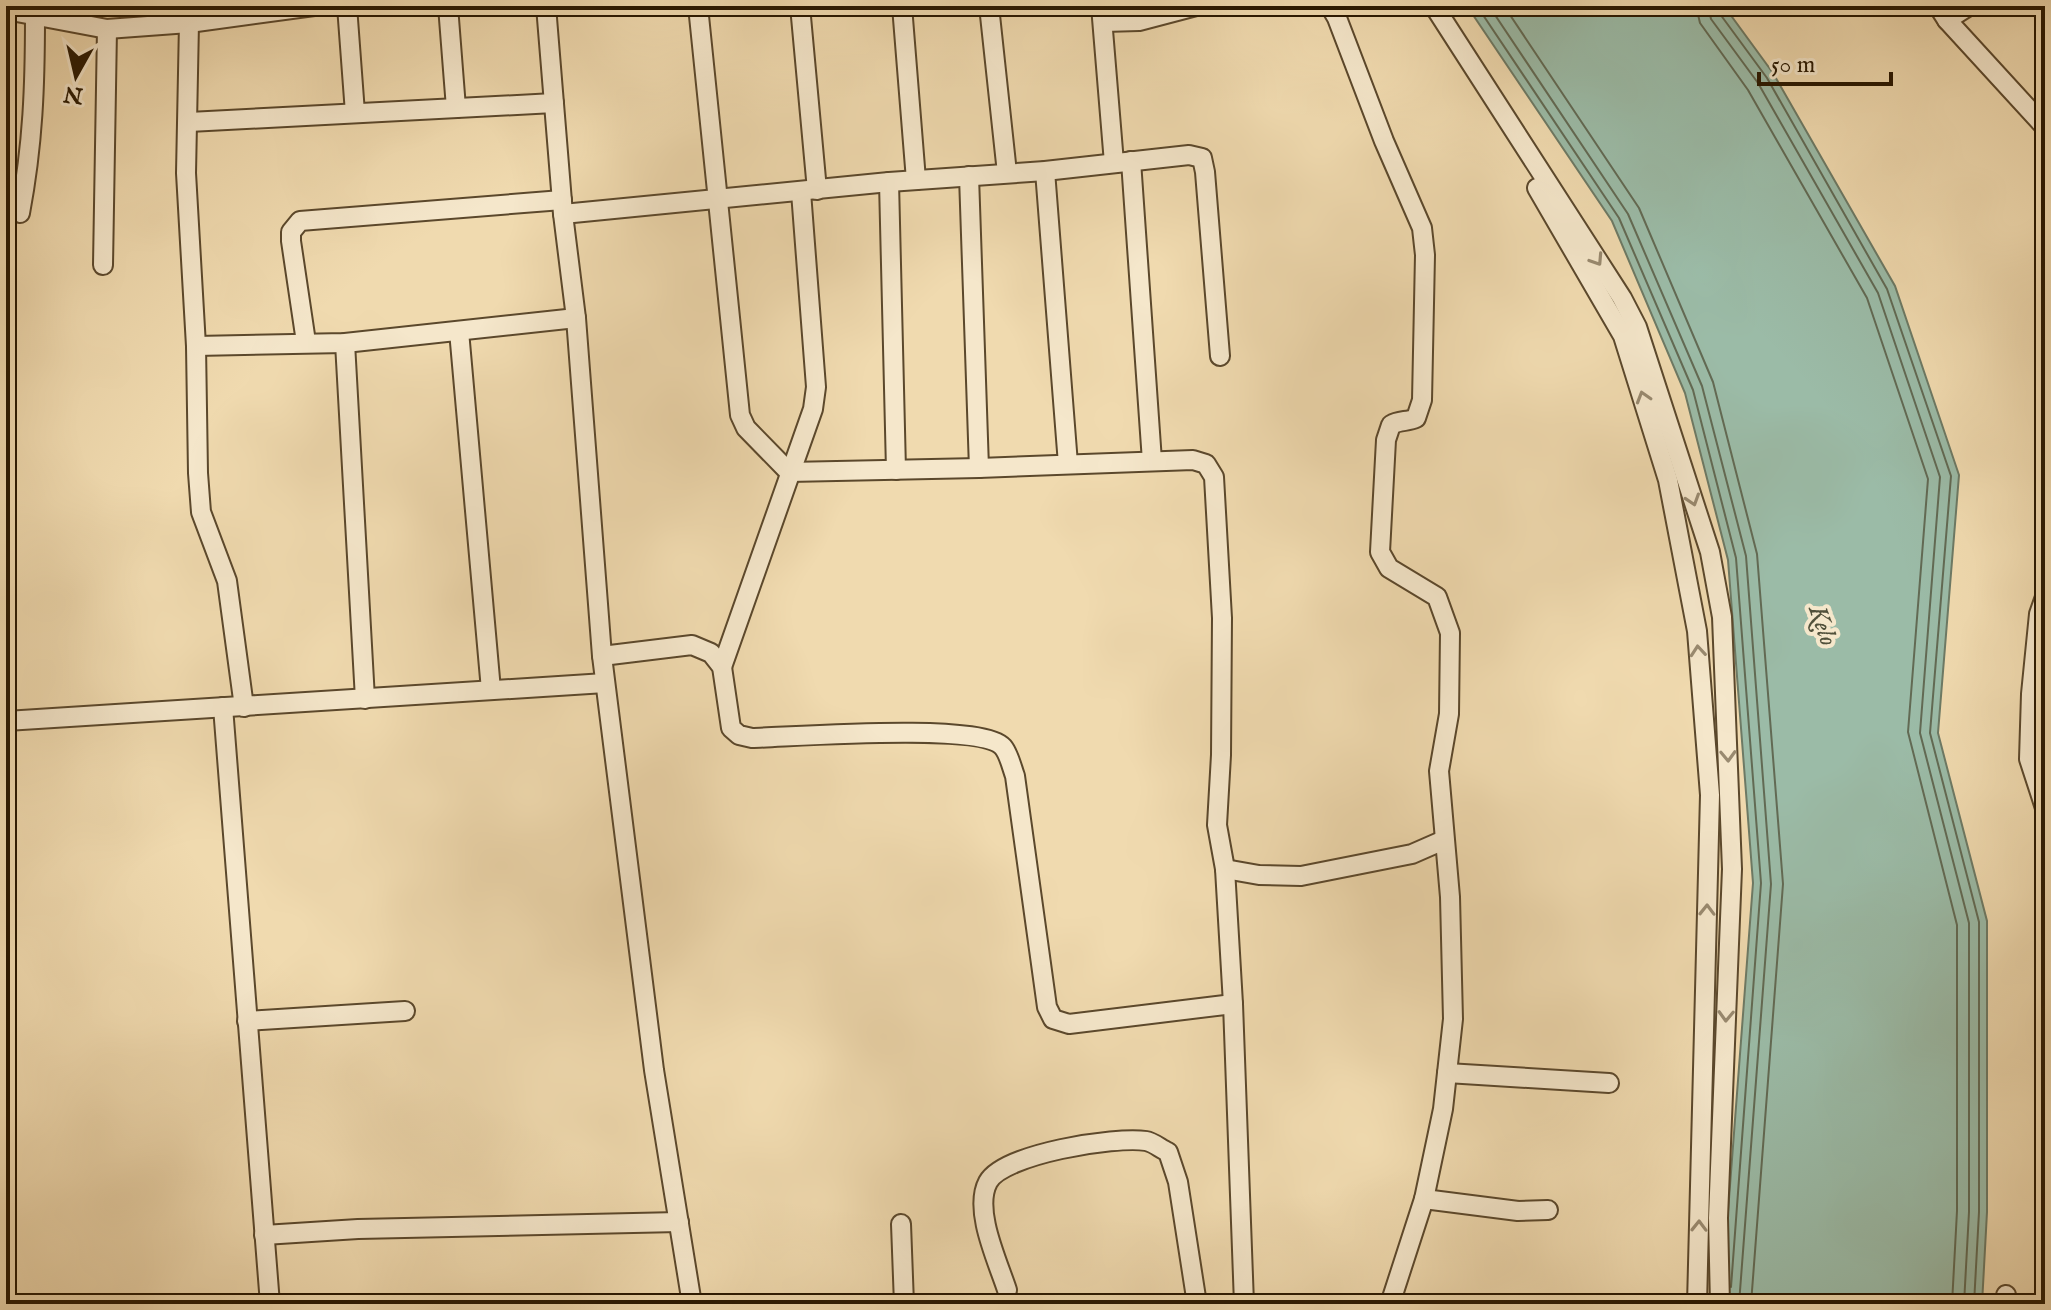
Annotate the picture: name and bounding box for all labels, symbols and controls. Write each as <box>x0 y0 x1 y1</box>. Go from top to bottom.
north arrow <box>36 36 116 116</box>
scale bar <box>1759 36 1891 86</box>
text: 50 m <box>1771 50 1815 81</box>
text: N <box>62 79 86 109</box>
one-way arrow <box>1588 251 1603 266</box>
one-way arrow <box>1636 391 1652 405</box>
one-way arrow <box>1684 493 1700 506</box>
water label: Kelo <box>1800 600 1845 650</box>
one-way arrow <box>1690 644 1707 657</box>
one-way arrow <box>1719 750 1736 763</box>
one-way arrow <box>1698 903 1715 916</box>
one-way arrow <box>1718 1010 1735 1023</box>
one-way arrow <box>1690 1219 1707 1232</box>

